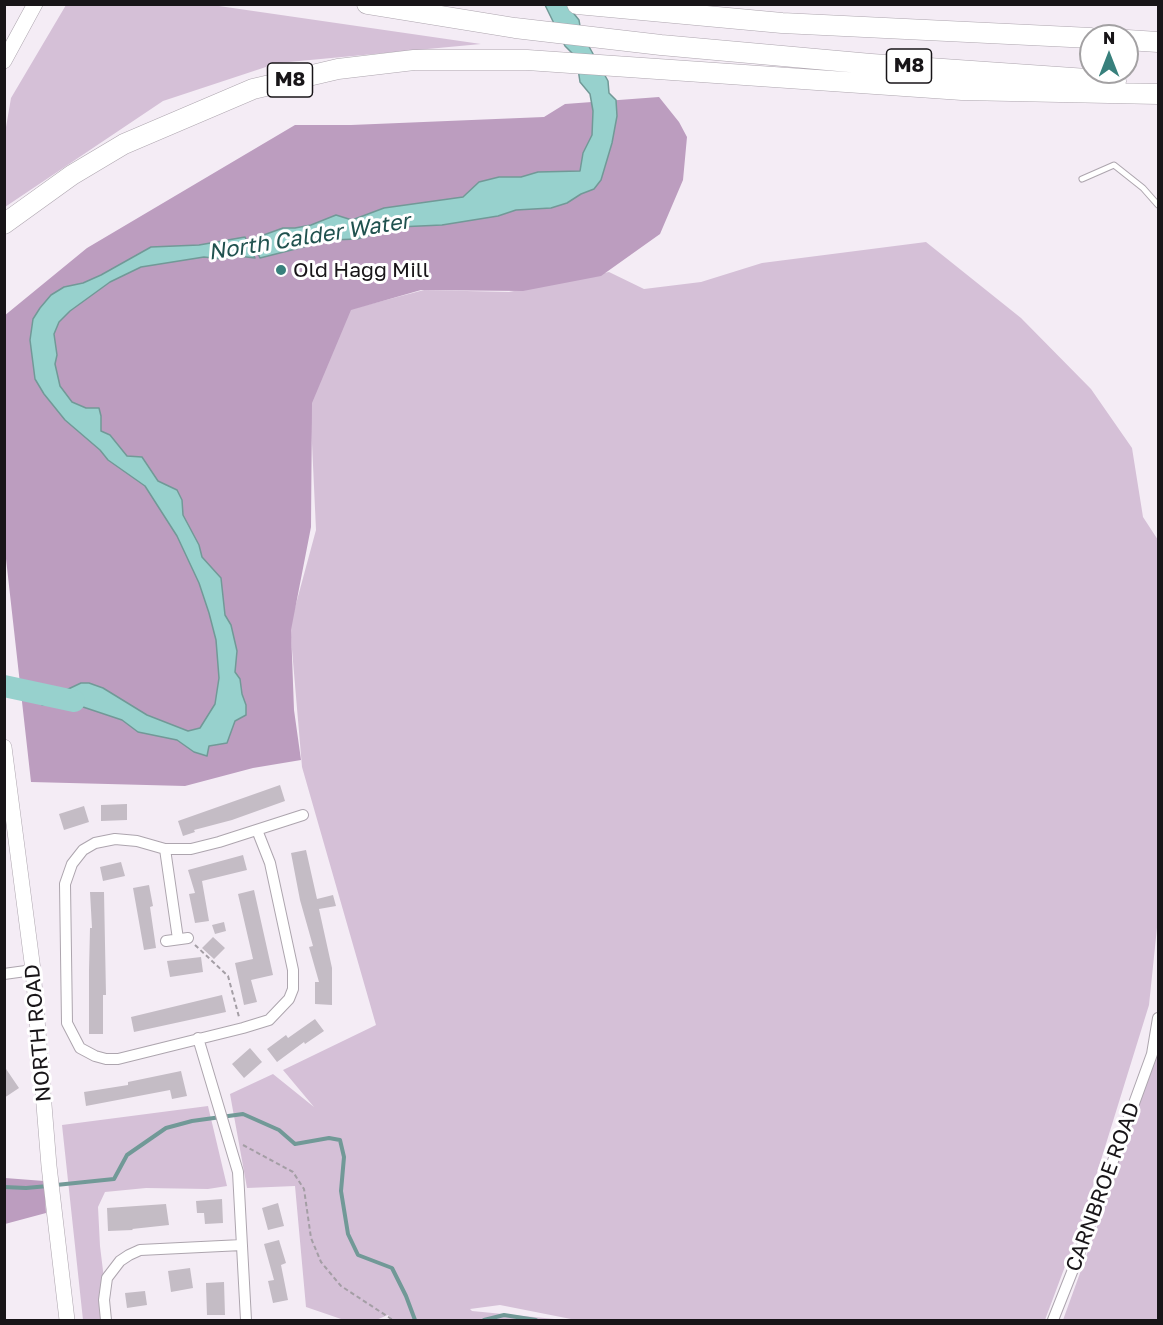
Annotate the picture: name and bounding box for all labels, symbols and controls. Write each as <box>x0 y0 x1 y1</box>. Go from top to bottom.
north arrow <box>1079 24 1139 84</box>
text: N <box>1103 28 1115 48</box>
road number: M8 <box>886 49 932 83</box>
road number: M8 <box>268 63 312 97</box>
water label: North Calder Water <box>206 208 412 266</box>
place label: Old Hagg Mill <box>293 257 429 283</box>
marker: Old Hagg Mill <box>274 263 288 277</box>
street label: NORTH ROAD <box>19 963 57 1103</box>
street label: CARNBROE ROAD <box>1061 1099 1145 1275</box>

